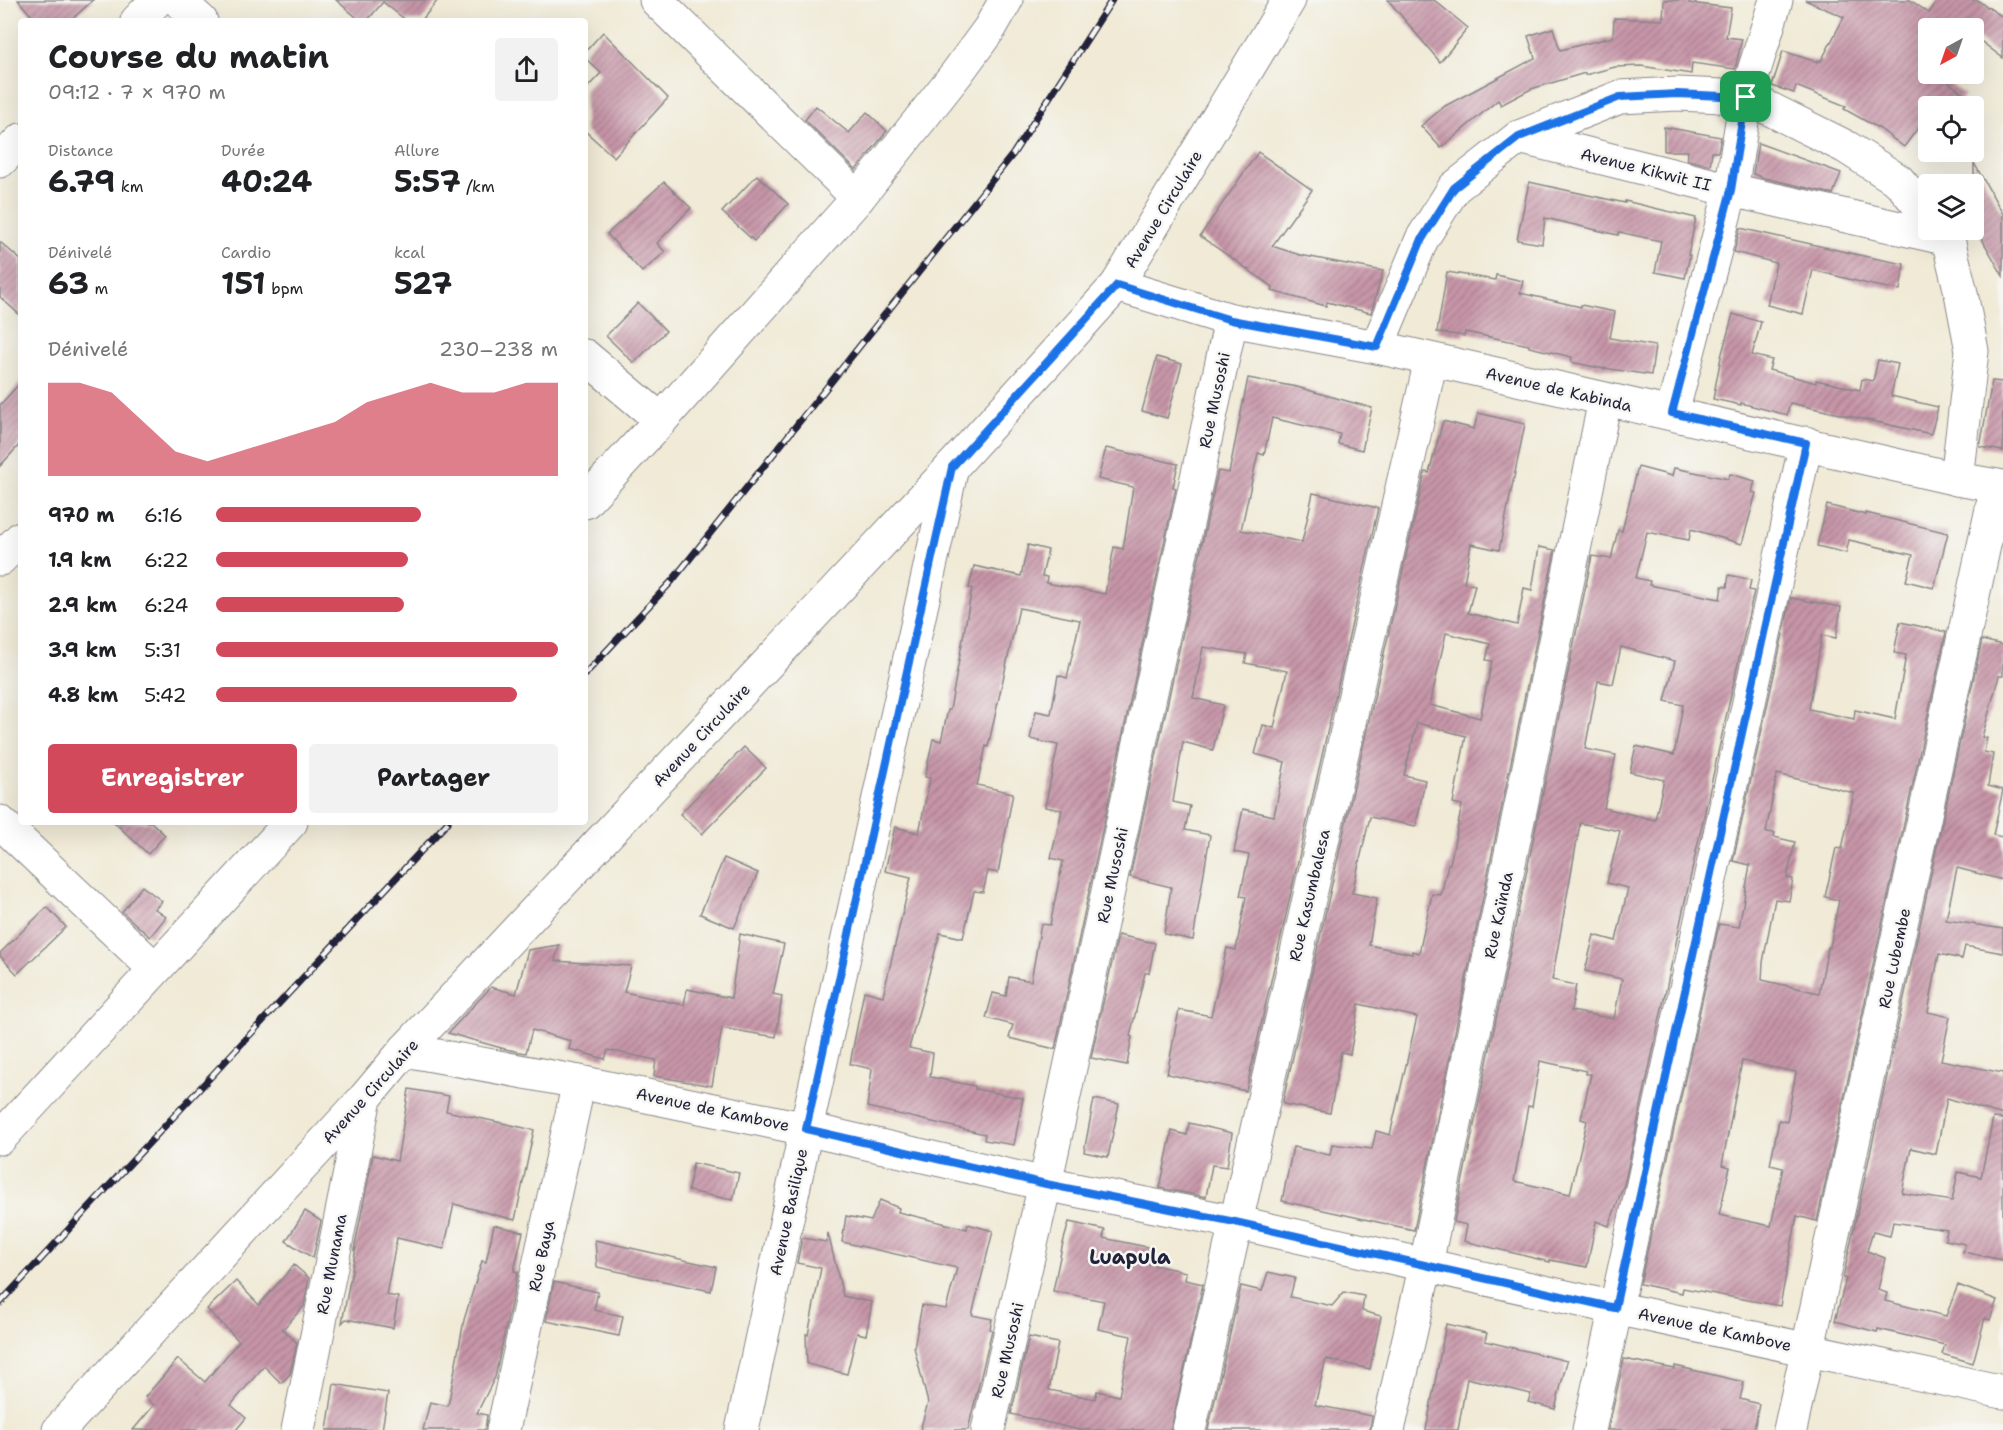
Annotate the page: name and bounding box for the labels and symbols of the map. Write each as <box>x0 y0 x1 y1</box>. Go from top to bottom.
north arrow <box>1918 18 1984 84</box>
pin <box>1720 71 1771 122</box>
street label: Avenue Kikwit II <box>1578 143 1713 196</box>
street label: Avenue Circulaire <box>1120 146 1207 272</box>
street label: Rue Musoshi <box>1194 350 1235 450</box>
street label: Avenue de Kabinda <box>1484 362 1634 417</box>
street label: Avenue Circulaire <box>648 679 755 792</box>
street label: Rue Musoshi <box>1092 825 1133 925</box>
street label: Rue Kasumbalesa <box>1284 827 1335 963</box>
street label: Rue Kaïnda <box>1479 870 1518 961</box>
street label: Rue Lubembe <box>1874 906 1915 1010</box>
street label: Avenue Circulaire <box>318 1034 423 1148</box>
street label: Avenue de Kambove <box>634 1083 792 1136</box>
street label: Avenue Basilique <box>765 1147 812 1278</box>
street label: Rue Munama <box>311 1212 352 1316</box>
street label: Rue Baya <box>524 1219 559 1294</box>
district label: Luapula <box>1089 1244 1171 1270</box>
street label: Rue Musoshi <box>986 1300 1029 1400</box>
street label: Avenue de Kambove <box>1636 1303 1794 1356</box>

